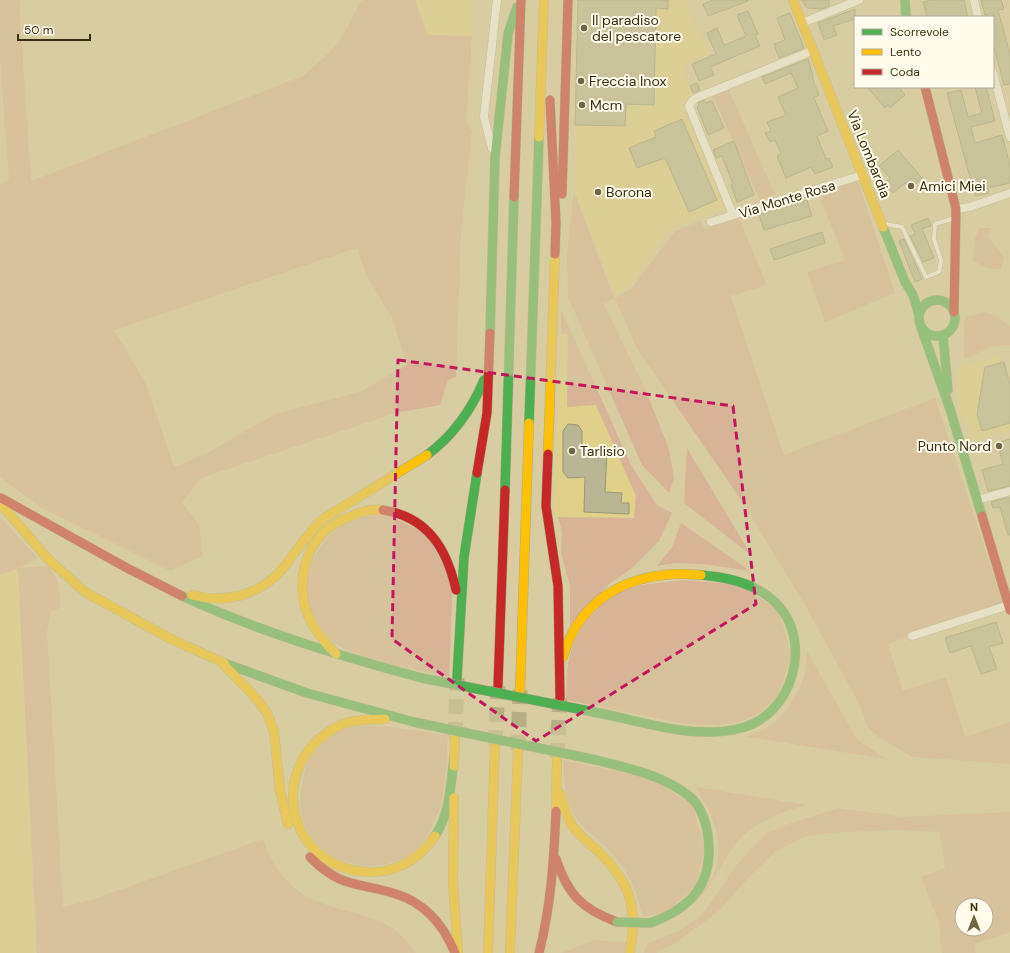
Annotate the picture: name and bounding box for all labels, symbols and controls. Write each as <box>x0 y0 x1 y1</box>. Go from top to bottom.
place label: Il paradiso del pescatore <box>592 11 681 45</box>
scale bar <box>18 16 90 42</box>
legend <box>854 16 994 88</box>
text: 50 m <box>24 22 53 38</box>
marker: Il paradiso del pescatore <box>579 23 589 33</box>
text: Scorrevole <box>890 24 949 40</box>
text: Lento <box>890 44 921 60</box>
text: Coda <box>890 64 920 80</box>
place label: Freccia Inox <box>589 72 666 90</box>
marker: Freccia Inox <box>576 76 586 86</box>
place label: Mcm <box>590 96 622 114</box>
marker: Mcm <box>577 100 587 110</box>
street label: Via Lombardia <box>843 108 895 200</box>
street label: Via Monte Rosa <box>737 176 837 222</box>
place label: Amici Miei <box>919 177 986 195</box>
marker: Amici Miei <box>906 181 916 191</box>
place label: Borona <box>606 183 652 201</box>
marker: Borona <box>593 187 603 197</box>
place label: Punto Nord <box>918 437 991 455</box>
marker: Punto Nord <box>994 441 1004 451</box>
place label: Tarlisio <box>580 442 625 460</box>
marker: Tarlisio <box>567 446 577 456</box>
north arrow <box>954 897 994 937</box>
text: N <box>970 900 978 914</box>

